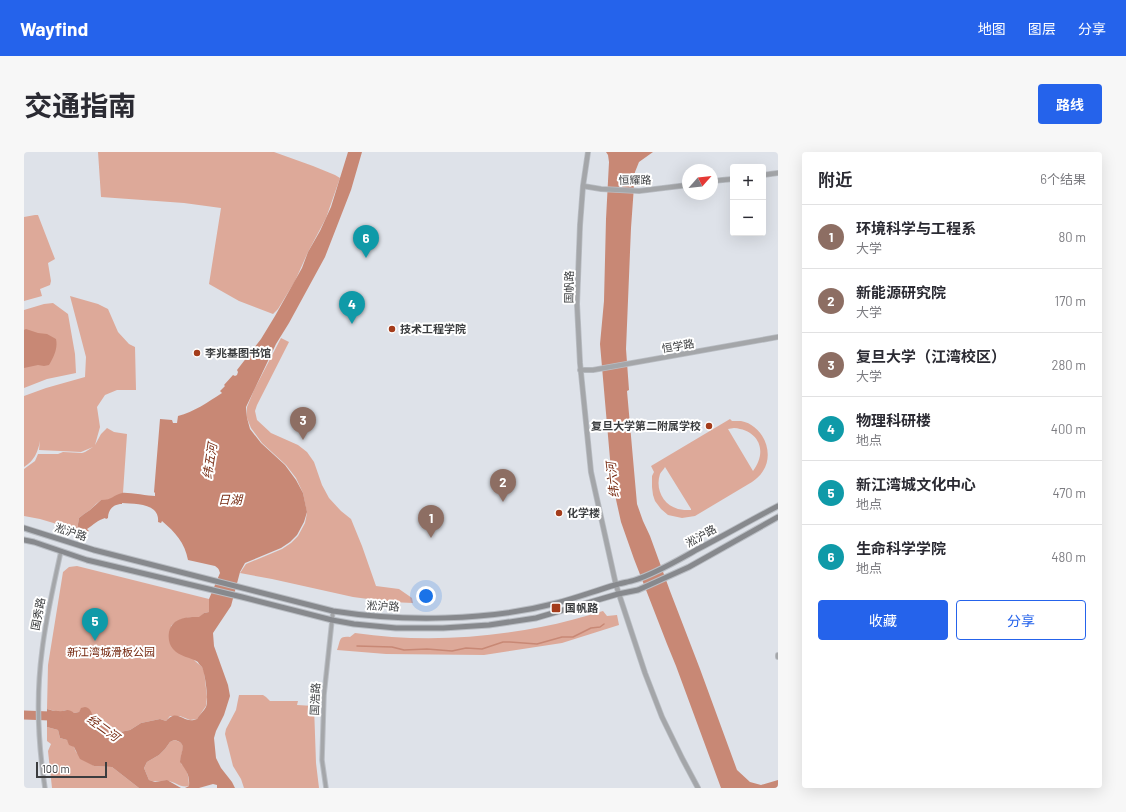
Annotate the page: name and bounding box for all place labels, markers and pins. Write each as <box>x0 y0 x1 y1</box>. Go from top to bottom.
pin: 6 <box>353 225 379 258</box>
pin: 4 <box>339 291 365 324</box>
place label: 技术工程学院 <box>400 322 466 335</box>
marker: 技术工程学院 <box>387 324 397 334</box>
place label: 李兆基图书馆 <box>205 346 271 359</box>
marker: 李兆基图书馆 <box>192 348 202 358</box>
pin: 3 <box>290 407 316 440</box>
place label: 复旦大学第二附属学校 <box>591 419 701 432</box>
marker: 复旦大学第二附属学校 <box>704 421 714 431</box>
pin: 2 <box>490 469 516 502</box>
pin: 1 <box>418 505 444 538</box>
place label: 化学楼 <box>567 506 600 519</box>
marker: 化学楼 <box>554 508 564 518</box>
place label: 国帆路 <box>565 601 599 614</box>
marker: 国帆路 <box>550 602 562 614</box>
pin: 5 <box>82 608 108 641</box>

